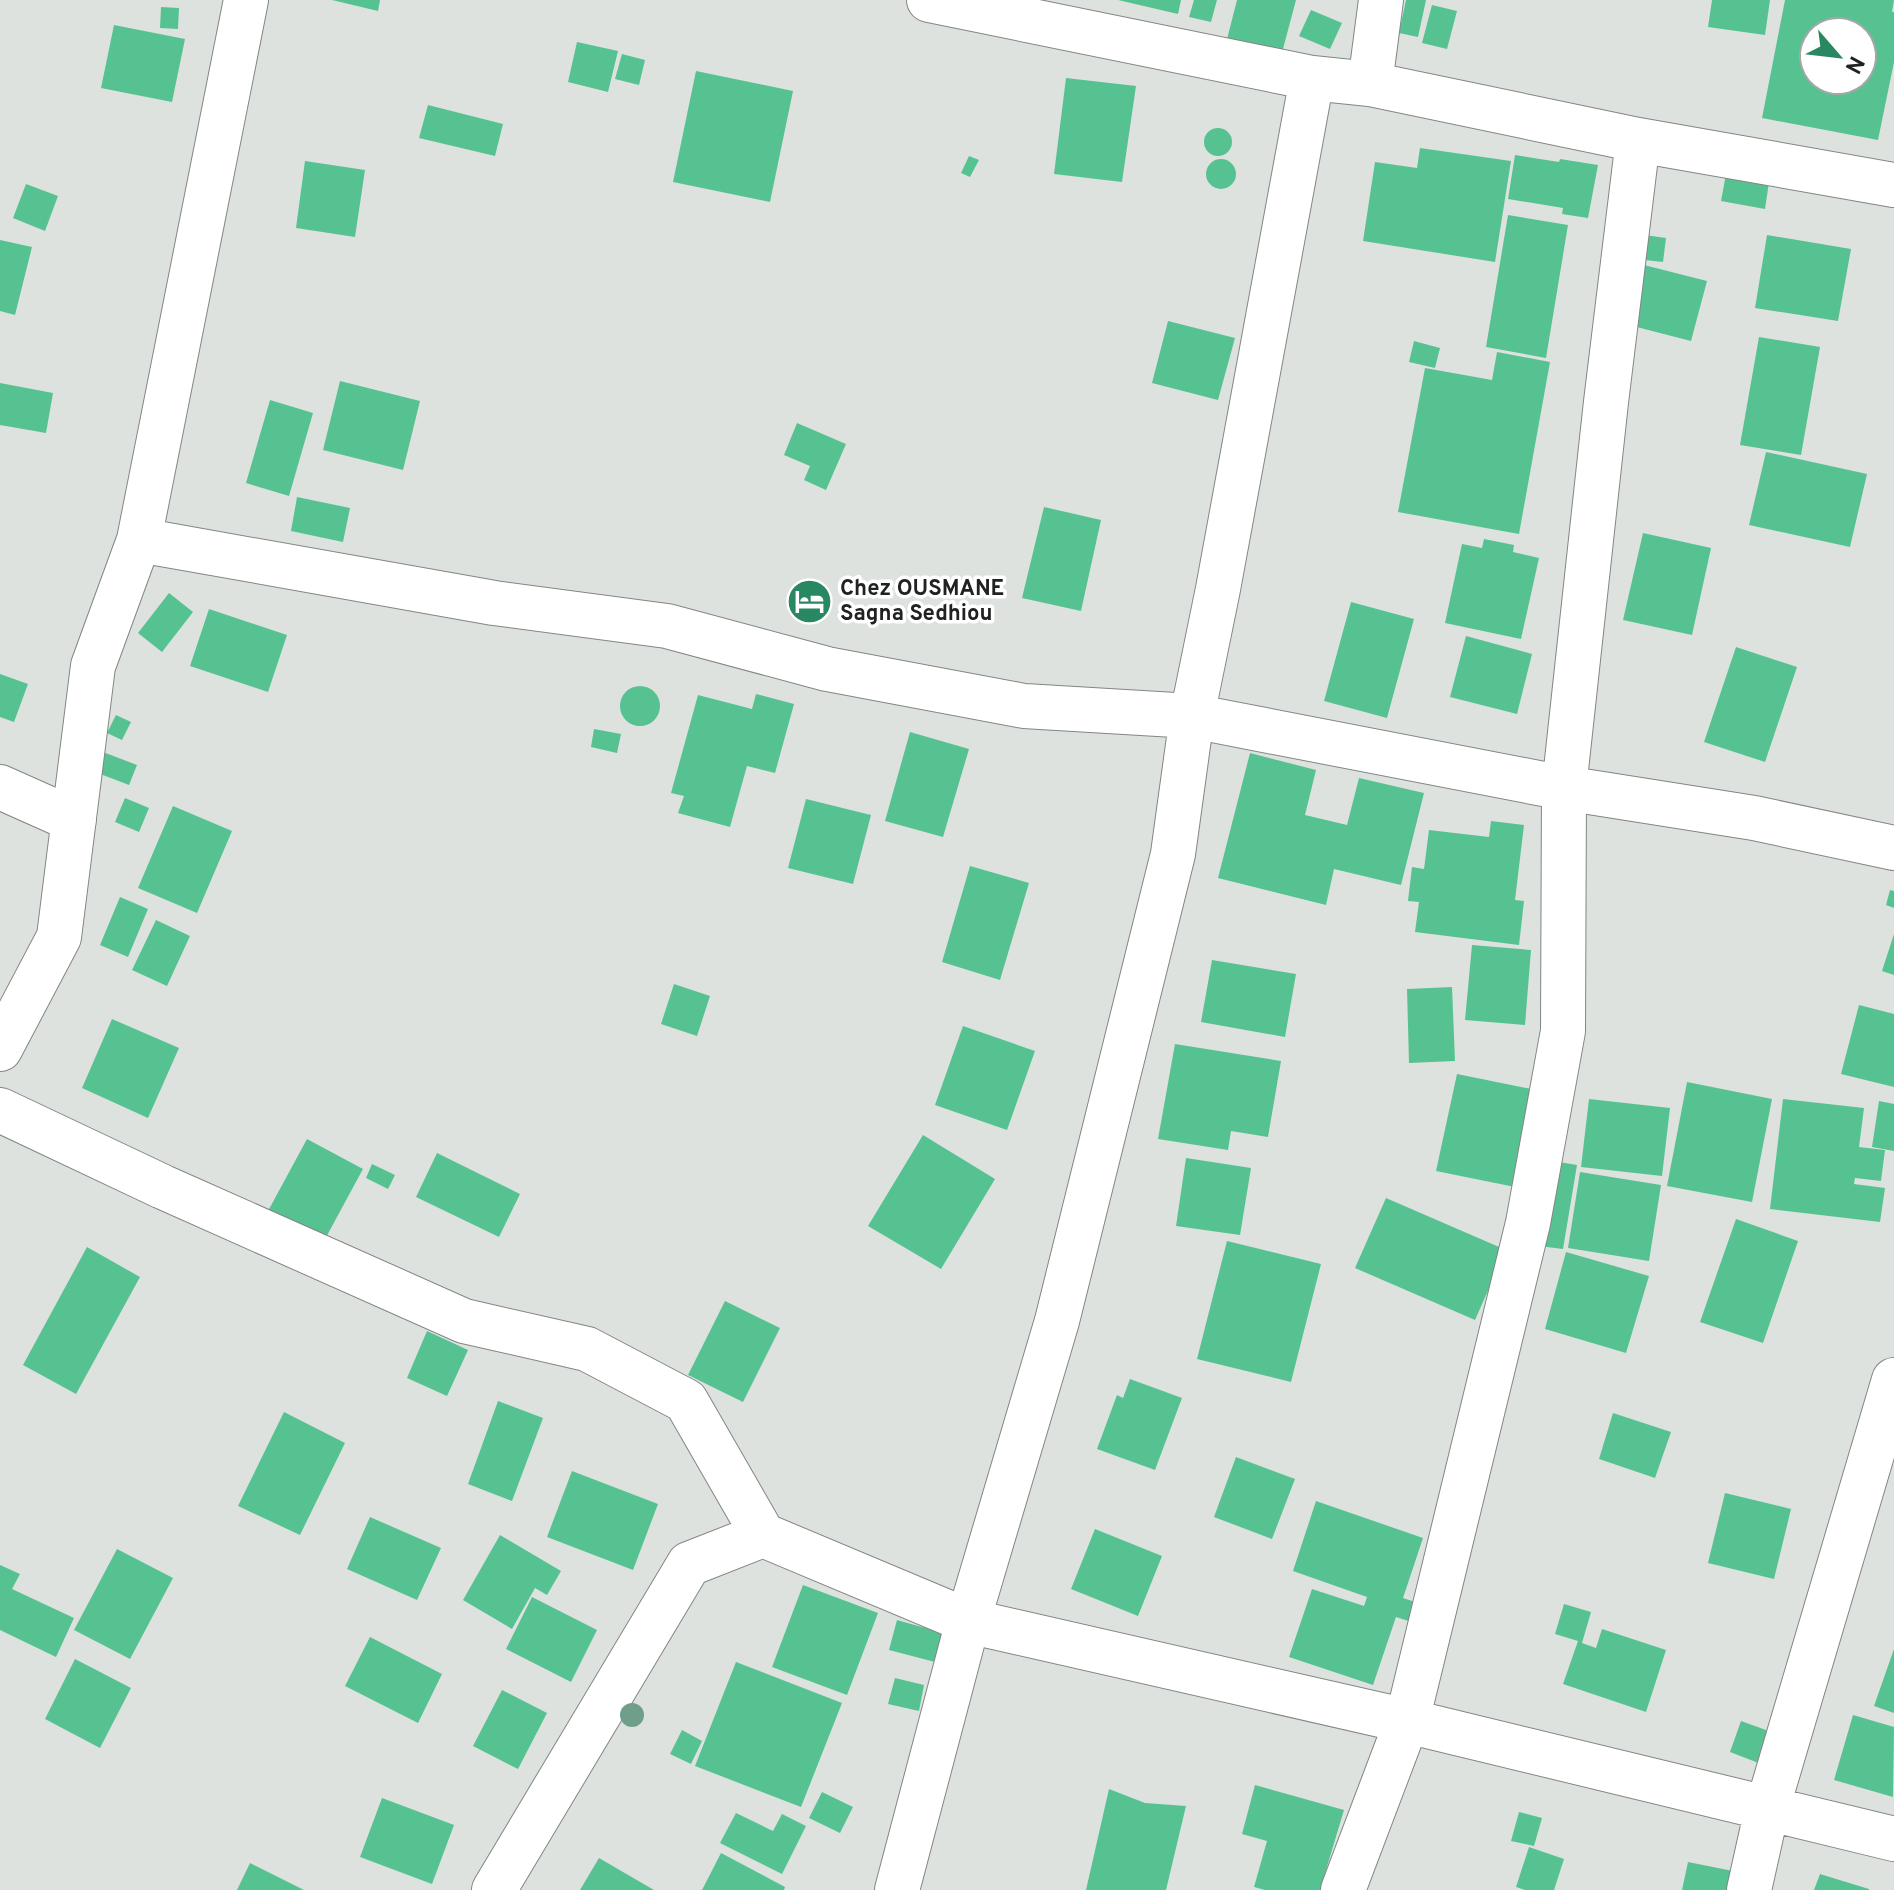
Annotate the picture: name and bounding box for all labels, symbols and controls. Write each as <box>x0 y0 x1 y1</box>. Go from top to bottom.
north arrow <box>1798 16 1878 96</box>
text: N <box>1838 51 1869 78</box>
place label: Chez OUSMANE Sagna Sedhiou <box>840 576 1004 628</box>
hotel icon: Chez OUSMANE Sagna Sedhiou <box>785 578 833 626</box>

